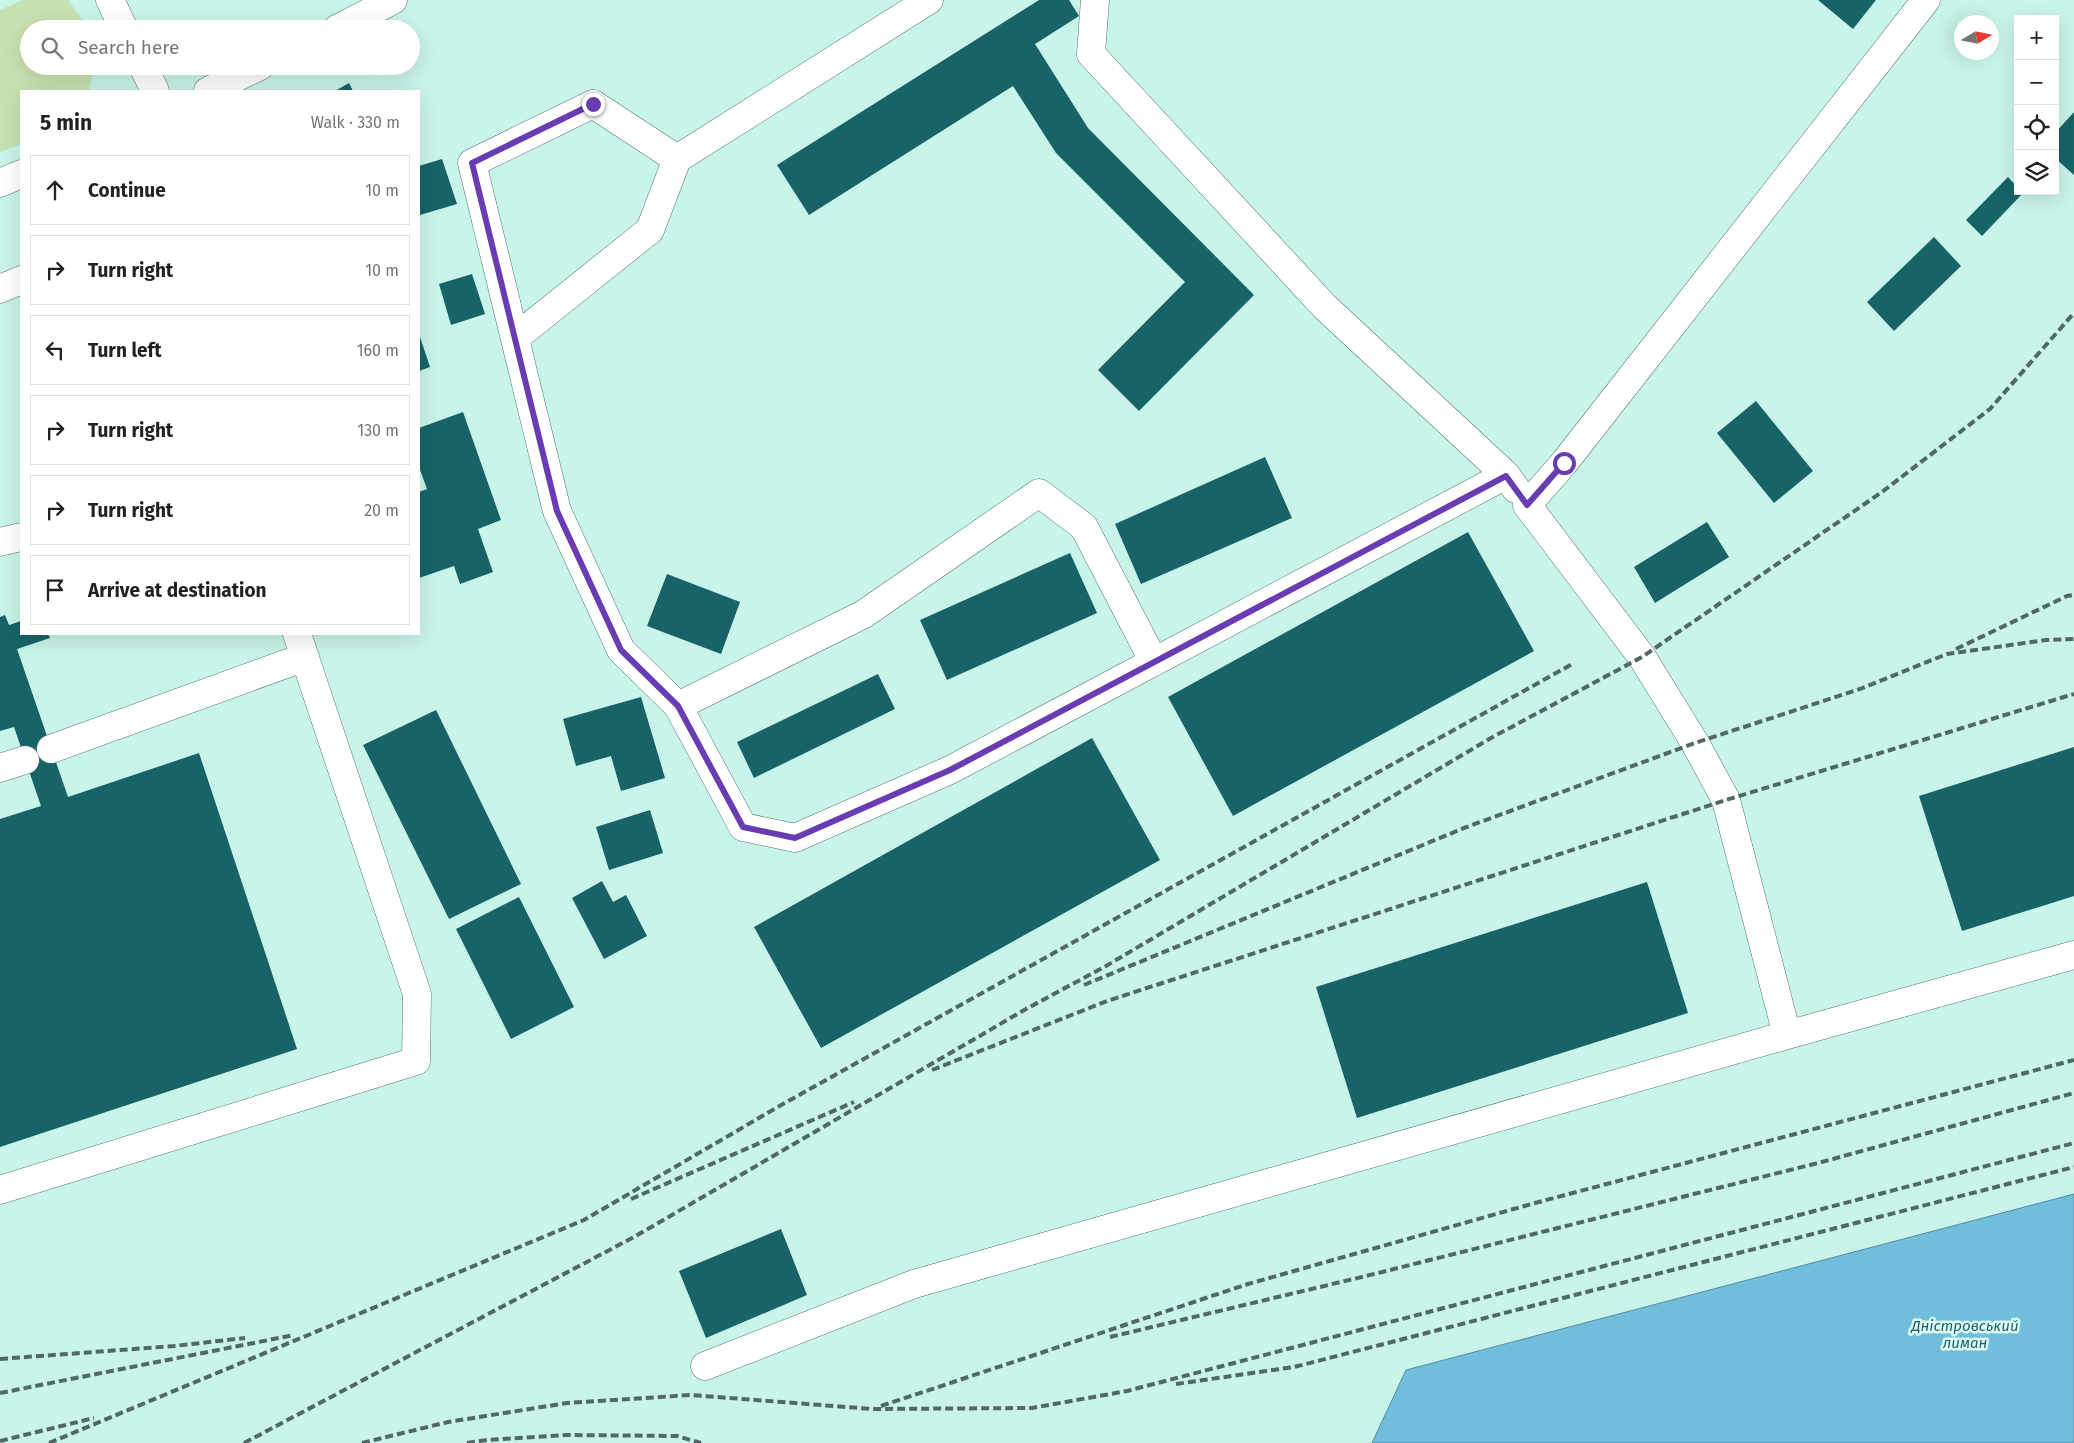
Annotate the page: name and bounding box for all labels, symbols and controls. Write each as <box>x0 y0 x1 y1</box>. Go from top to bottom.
north arrow <box>1954 15 1999 60</box>
map controls <box>2014 15 2059 195</box>
button: + <box>2014 15 2059 60</box>
search box <box>20 20 420 75</box>
icon: search <box>38 34 66 62</box>
text: Search here <box>78 36 179 59</box>
button: − <box>2014 60 2059 105</box>
route end <box>582 93 605 116</box>
button: locate <box>2014 105 2059 150</box>
text: 5 min <box>40 110 92 136</box>
text: Walk · 330 m <box>311 113 400 132</box>
button: layers <box>2014 150 2059 195</box>
icon: ahead <box>41 176 69 204</box>
text: Continue <box>88 179 166 202</box>
text: 10 m <box>365 181 399 200</box>
icon: right <box>41 256 69 284</box>
text: Turn right <box>88 259 173 282</box>
text: 10 m <box>365 261 399 280</box>
icon: left <box>41 336 69 364</box>
text: Turn left <box>88 339 162 362</box>
text: 160 m <box>357 341 399 360</box>
icon: right <box>41 416 69 444</box>
text: Turn right <box>88 419 173 442</box>
text: 130 m <box>357 421 399 440</box>
route start <box>1553 452 1576 475</box>
icon: right <box>41 496 69 524</box>
text: Turn right <box>88 499 173 522</box>
text: 20 m <box>364 501 399 520</box>
icon: arrive <box>41 576 69 604</box>
text: Arrive at destination <box>88 579 267 602</box>
water label: Дністровський лиман <box>1910 1317 2019 1352</box>

